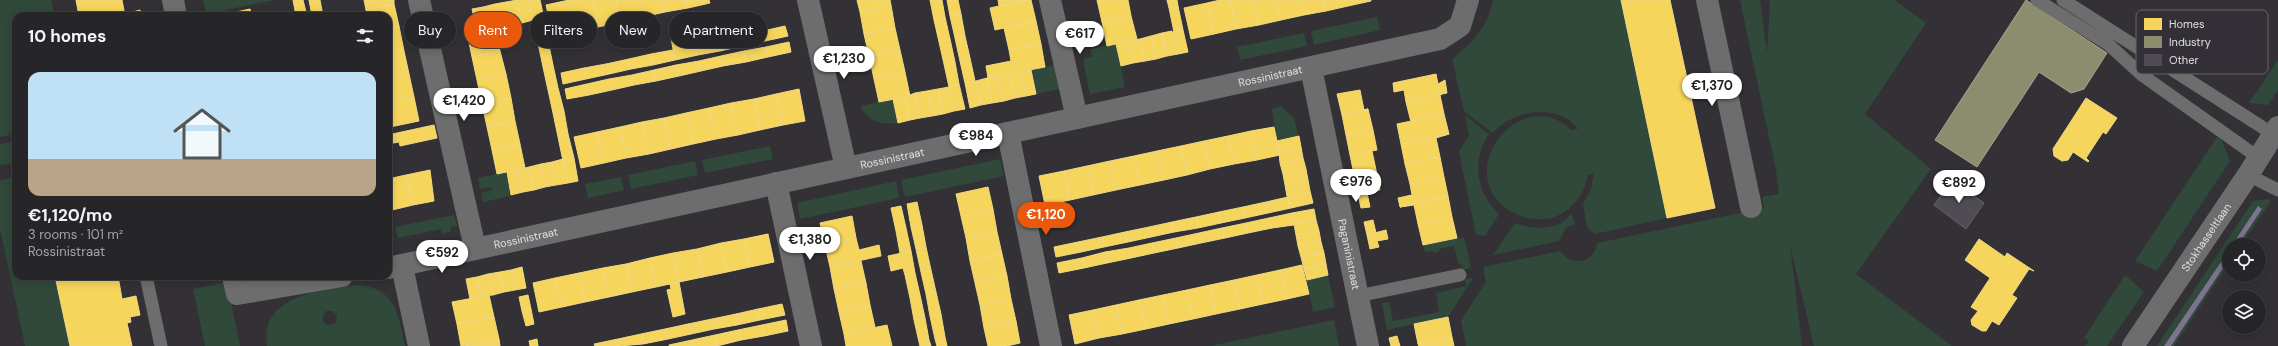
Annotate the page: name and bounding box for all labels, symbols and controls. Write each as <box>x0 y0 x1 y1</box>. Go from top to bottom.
legend <box>2136 10 2268 74</box>
chip: Buy <box>404 12 456 48</box>
chip: Rent <box>464 12 522 48</box>
chip: Filters <box>530 12 597 48</box>
chip: New <box>605 12 661 48</box>
chip: Apartment <box>669 12 767 48</box>
text: Homes <box>2169 17 2205 31</box>
pin: €617 <box>1056 21 1104 55</box>
text: 10 homes <box>28 25 106 47</box>
icon: filters <box>354 25 376 47</box>
text: €617 <box>1065 25 1095 42</box>
text: Industry <box>2169 35 2211 49</box>
pin: €1,230 <box>811 46 877 80</box>
text: €1,230 <box>823 50 865 67</box>
text: Other <box>2169 53 2198 67</box>
street label: Rossinistraat <box>1237 62 1304 90</box>
pin: €1,370 <box>1679 73 1745 107</box>
text: €1,370 <box>1691 77 1733 94</box>
pin: €1,420 <box>431 88 497 122</box>
text: €1,420 <box>442 92 486 109</box>
icon: home <box>166 98 238 170</box>
pin: €984 <box>952 123 1000 157</box>
text: €984 <box>958 127 994 144</box>
street label: Rossinistraat <box>859 144 926 172</box>
pin: €976 <box>1332 169 1380 203</box>
pin: €892 <box>1935 170 1983 204</box>
text: €976 <box>1339 173 1373 190</box>
text: €892 <box>1942 174 1976 191</box>
street label: Stokhasseltlaan <box>2178 200 2234 274</box>
pin: €1,120 <box>1013 202 1079 236</box>
text: €1,120/mo <box>28 204 112 226</box>
text: €1,120 <box>1026 206 1066 223</box>
street label: Paganinistraat <box>1335 217 1363 291</box>
street label: Rossinistraat <box>492 224 559 252</box>
text: 3 rooms · 101 m² <box>28 226 123 243</box>
pin: €1,380 <box>777 227 843 261</box>
text: €1,380 <box>788 231 832 248</box>
map controls <box>2222 238 2266 334</box>
button: locate <box>2222 238 2266 282</box>
pin: €592 <box>418 240 466 274</box>
text: Rossinistraat <box>28 243 105 260</box>
text: €592 <box>425 244 459 261</box>
button: layers <box>2222 290 2266 334</box>

